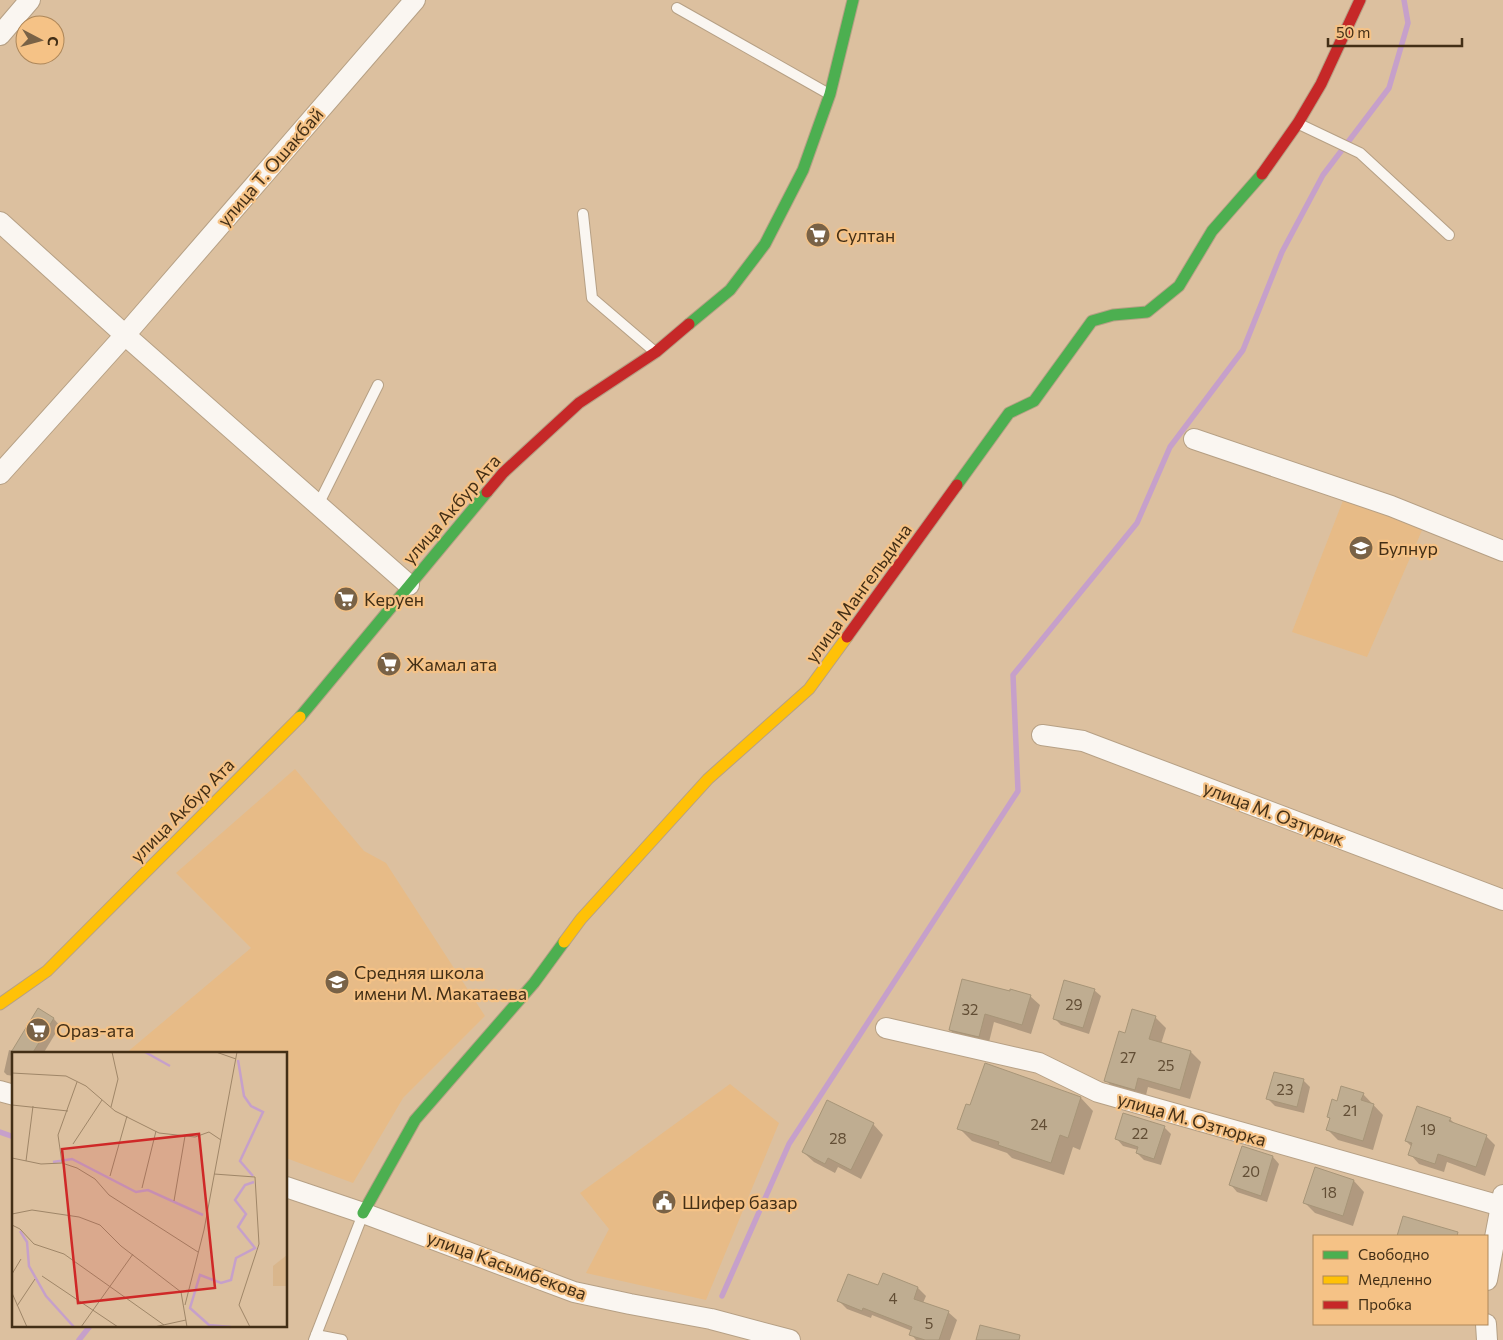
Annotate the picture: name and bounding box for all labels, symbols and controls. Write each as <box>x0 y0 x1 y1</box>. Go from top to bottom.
north arrow <box>15 15 65 65</box>
scale bar <box>1328 15 1462 47</box>
text: 50 m <box>1336 23 1370 41</box>
text: С <box>44 36 62 47</box>
street label: улица Т. Ошакбай <box>213 103 327 231</box>
supermarket icon: Султан <box>805 222 831 248</box>
place label: Султан <box>836 224 895 246</box>
street label: улица Акбур Ата <box>397 450 505 568</box>
street label: улица Мангельдина <box>800 519 916 667</box>
school or university icon: Булнур <box>1348 535 1374 561</box>
place label: Булнур <box>1378 537 1438 559</box>
supermarket icon: Керуен <box>333 586 359 612</box>
place label: Керуен <box>364 588 424 610</box>
supermarket icon: Жамал ата <box>376 651 402 677</box>
place label: Жамал ата <box>406 653 497 675</box>
street label: улица Акбур Ата <box>125 753 239 867</box>
street label: улица М. Озтурик <box>1200 776 1348 850</box>
place label: Средняя школа имени М. Макатаева <box>354 961 527 1004</box>
school or university icon: Средняя школа имени М. Макатаева <box>324 969 350 995</box>
house number: 29 <box>1065 995 1083 1013</box>
house number: 32 <box>962 1000 978 1018</box>
supermarket icon: Ораз-ата <box>25 1017 51 1043</box>
place label: Ораз-ата <box>56 1019 134 1041</box>
house number: 27 <box>1120 1048 1136 1066</box>
inset map <box>12 1052 288 1328</box>
house number: 25 <box>1158 1056 1174 1074</box>
house number: 23 <box>1277 1080 1293 1098</box>
street label: улица М. Озтюрка <box>1115 1087 1269 1151</box>
house number: 21 <box>1343 1101 1357 1119</box>
house number: 24 <box>1030 1115 1048 1133</box>
house number: 19 <box>1420 1120 1436 1138</box>
house number: 22 <box>1132 1124 1148 1142</box>
house number: 28 <box>829 1129 847 1147</box>
house number: 20 <box>1242 1162 1260 1180</box>
house number: 18 <box>1321 1183 1337 1201</box>
public building icon: Шифер базар <box>651 1189 677 1215</box>
place label: Шифер базар <box>682 1191 798 1213</box>
street label: улица Касымбекова <box>424 1226 590 1304</box>
legend <box>1313 1235 1488 1325</box>
text: Свободно <box>1358 1245 1429 1263</box>
text: Медленно <box>1358 1270 1432 1288</box>
house number: 4 <box>889 1289 898 1307</box>
text: Пробка <box>1358 1295 1412 1313</box>
house number: 5 <box>925 1314 933 1332</box>

